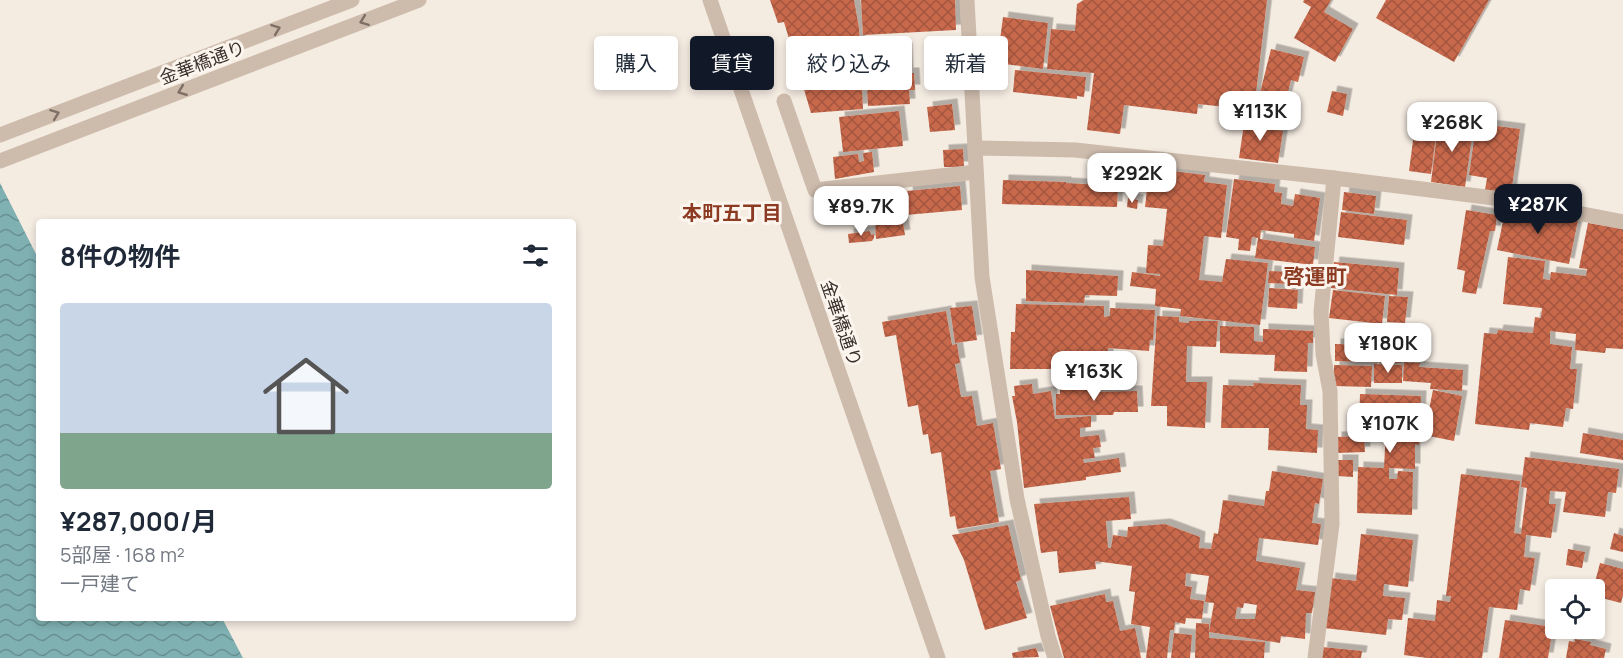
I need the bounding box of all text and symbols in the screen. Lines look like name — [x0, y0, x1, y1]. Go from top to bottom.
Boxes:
one-way arrow — [360, 14, 371, 26]
one-way arrow — [270, 24, 281, 36]
street label: 金華橋通り — [156, 35, 248, 89]
chip: 購入 — [594, 36, 678, 90]
chip: 賃貸 — [690, 36, 774, 90]
chip: 絞り込み — [786, 36, 912, 90]
chip: 新着 — [924, 36, 1008, 90]
one-way arrow — [178, 84, 189, 96]
pin: ¥113K — [1218, 91, 1302, 142]
text: ¥113K — [1233, 97, 1287, 124]
pin: ¥268K — [1410, 102, 1494, 153]
text: ¥268K — [1421, 108, 1483, 135]
one-way arrow — [48, 109, 59, 121]
pin: ¥292K — [1090, 153, 1174, 204]
text: ¥292K — [1101, 159, 1163, 186]
pin: ¥287K — [1496, 184, 1580, 235]
pin: ¥89.7K — [812, 186, 910, 237]
text: ¥287K — [1508, 190, 1568, 217]
text: ¥89.7K — [828, 192, 894, 219]
district label: 本町五丁目 — [682, 199, 782, 226]
text: 8件の物件 — [60, 238, 180, 274]
icon: filters — [519, 239, 552, 272]
district label: 啓運町 — [1284, 262, 1347, 290]
street label: 金華橋通り — [816, 277, 868, 369]
pin: ¥180K — [1346, 323, 1430, 374]
text: ¥180K — [1358, 329, 1418, 356]
icon: home — [252, 342, 360, 450]
pin: ¥163K — [1052, 351, 1136, 402]
text: ¥163K — [1065, 357, 1123, 384]
pin: ¥107K — [1348, 403, 1432, 454]
text: ¥107K — [1361, 409, 1419, 436]
text: ¥287,000/月 — [60, 503, 217, 539]
text: 5部屋 · 168 m² — [60, 541, 185, 568]
text: 一戸建て — [60, 570, 140, 597]
map controls — [1545, 579, 1605, 639]
button: locate — [1545, 579, 1605, 639]

